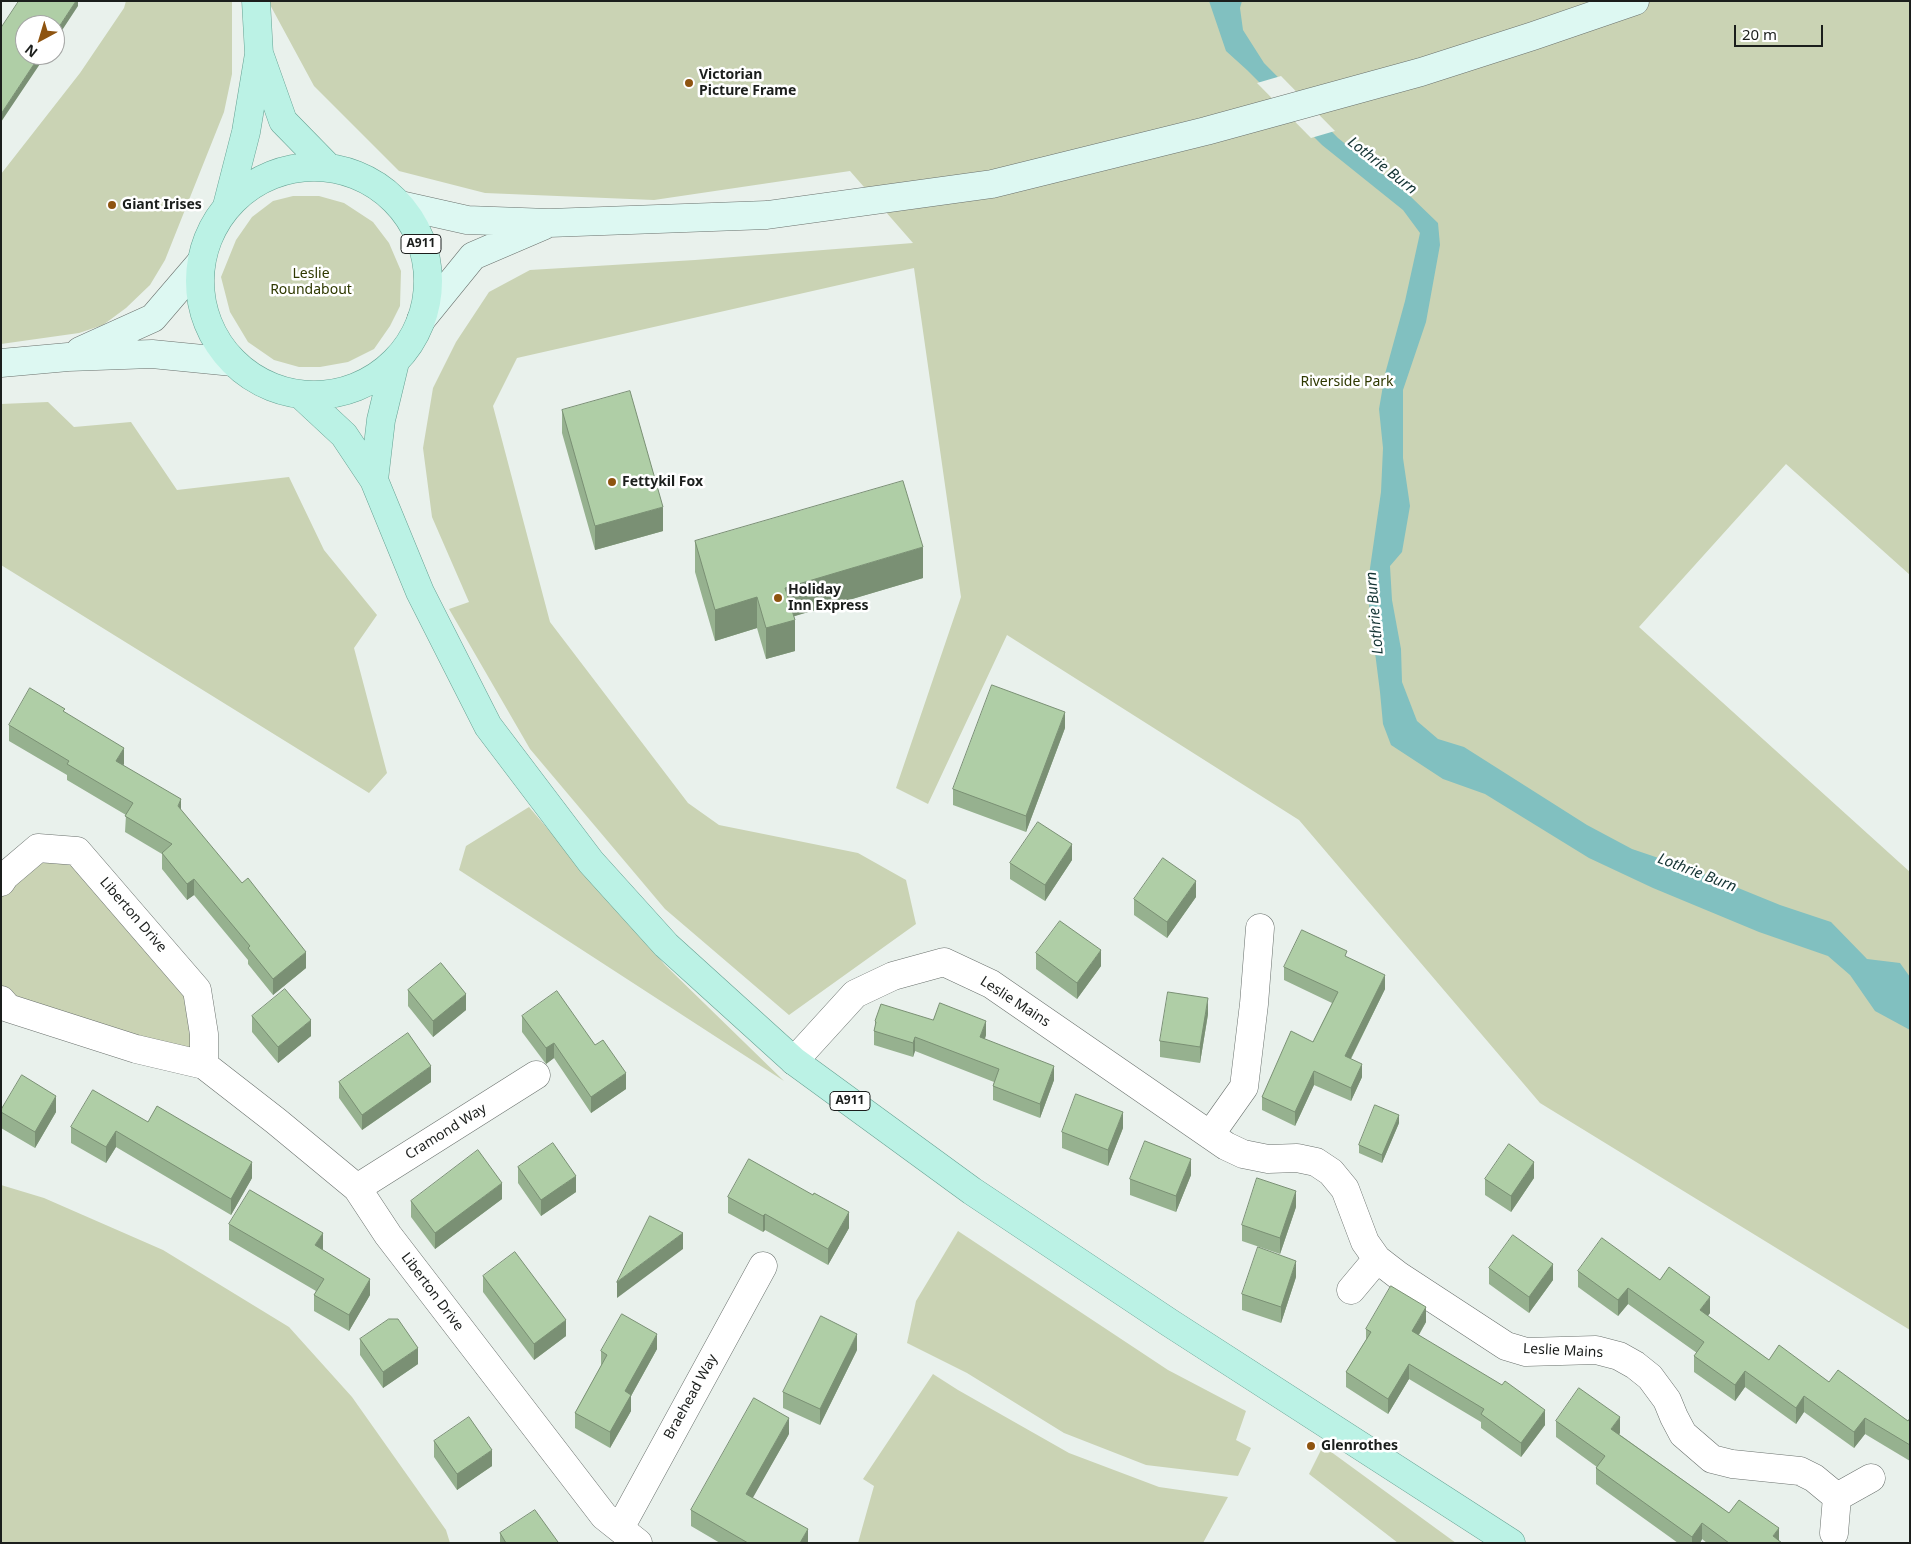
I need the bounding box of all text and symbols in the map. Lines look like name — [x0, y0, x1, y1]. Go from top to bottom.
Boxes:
north arrow — [15, 15, 65, 65]
scale bar — [1736, 15, 1825, 47]
text: 20 m — [1742, 24, 1777, 44]
text: N — [20, 40, 41, 62]
place label: Victorian Picture Frame — [699, 67, 796, 100]
marker: Victorian Picture Frame — [683, 77, 695, 89]
water label: Lothrie Burn — [1344, 133, 1420, 199]
place label: Giant Irises — [122, 197, 202, 213]
marker: Giant Irises — [106, 199, 118, 211]
road number: A911 — [401, 234, 441, 253]
park label: Leslie Roundabout — [270, 266, 352, 298]
park label: Riverside Park — [1300, 374, 1394, 390]
place label: Fettykil Fox — [622, 474, 703, 490]
marker: Fettykil Fox — [606, 476, 618, 488]
water label: Lothrie Burn — [1362, 571, 1388, 655]
place label: Holiday Inn Express — [788, 582, 868, 614]
marker: Holiday Inn Express — [772, 592, 784, 604]
water label: Lothrie Burn — [1655, 850, 1739, 896]
street label: Liberton Drive — [96, 874, 170, 956]
street label: Leslie Mains — [977, 973, 1053, 1031]
road number: A911 — [830, 1092, 870, 1110]
street label: Cramond Way — [402, 1100, 490, 1164]
street label: Liberton Drive — [397, 1250, 467, 1334]
street label: Leslie Mains — [1523, 1341, 1603, 1361]
street label: Braehead Way — [661, 1351, 721, 1443]
place label: Glenrothes — [1321, 1438, 1398, 1454]
marker: Glenrothes — [1305, 1440, 1317, 1452]

